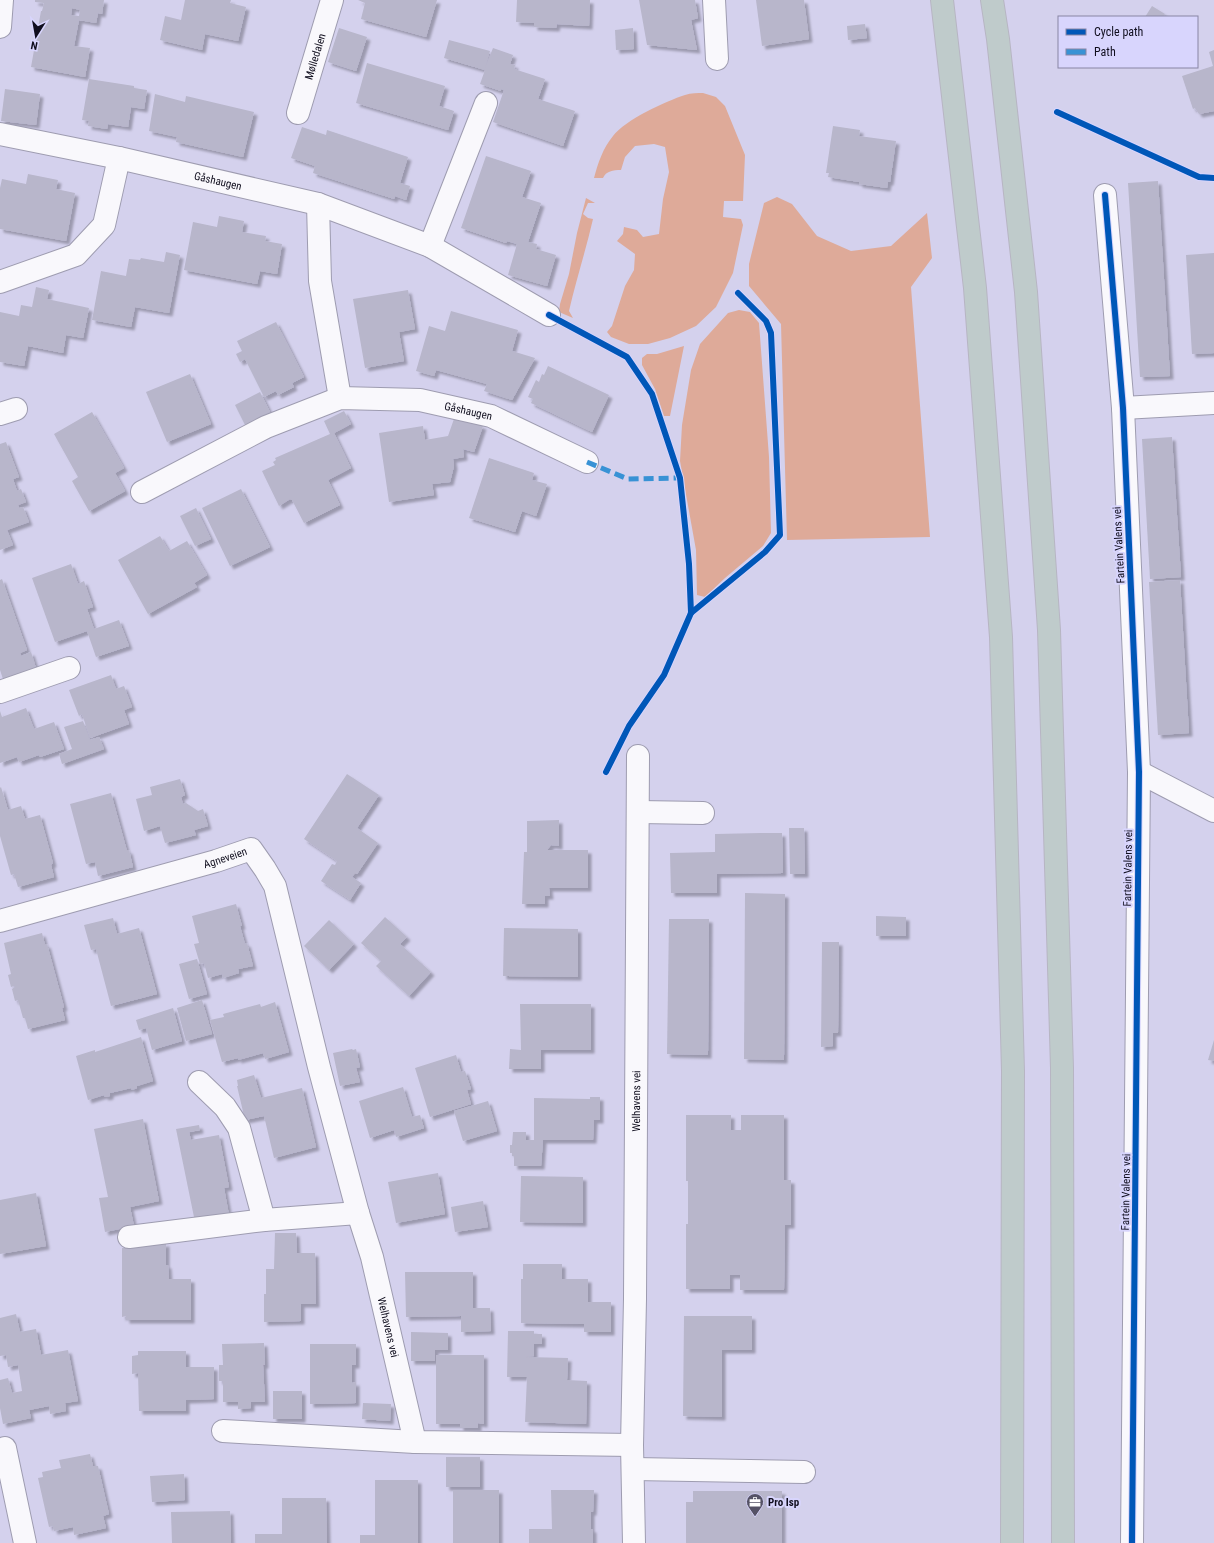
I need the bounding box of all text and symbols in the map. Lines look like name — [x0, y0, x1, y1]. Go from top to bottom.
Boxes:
north arrow — [16, 16, 56, 56]
legend — [1058, 16, 1198, 68]
text: Cycle path — [1094, 25, 1144, 39]
street label: Mølledalen — [302, 32, 328, 81]
text: N — [29, 38, 39, 52]
text: Path — [1094, 45, 1116, 59]
street label: Gåshaugen — [193, 169, 243, 193]
street label: Gåshaugen — [443, 399, 493, 423]
street label: Fartein Valens vei — [1110, 506, 1128, 584]
street label: Fartein Valens vei — [1121, 829, 1135, 907]
street label: Agneveien — [202, 844, 249, 871]
street label: Welhavens vei — [629, 1070, 643, 1132]
street label: Fartein Valens vei — [1119, 1153, 1133, 1231]
street label: Welhavens vei — [375, 1296, 402, 1359]
office icon: Pro Isp — [745, 1492, 765, 1517]
place label: Pro Isp — [768, 1496, 800, 1509]

